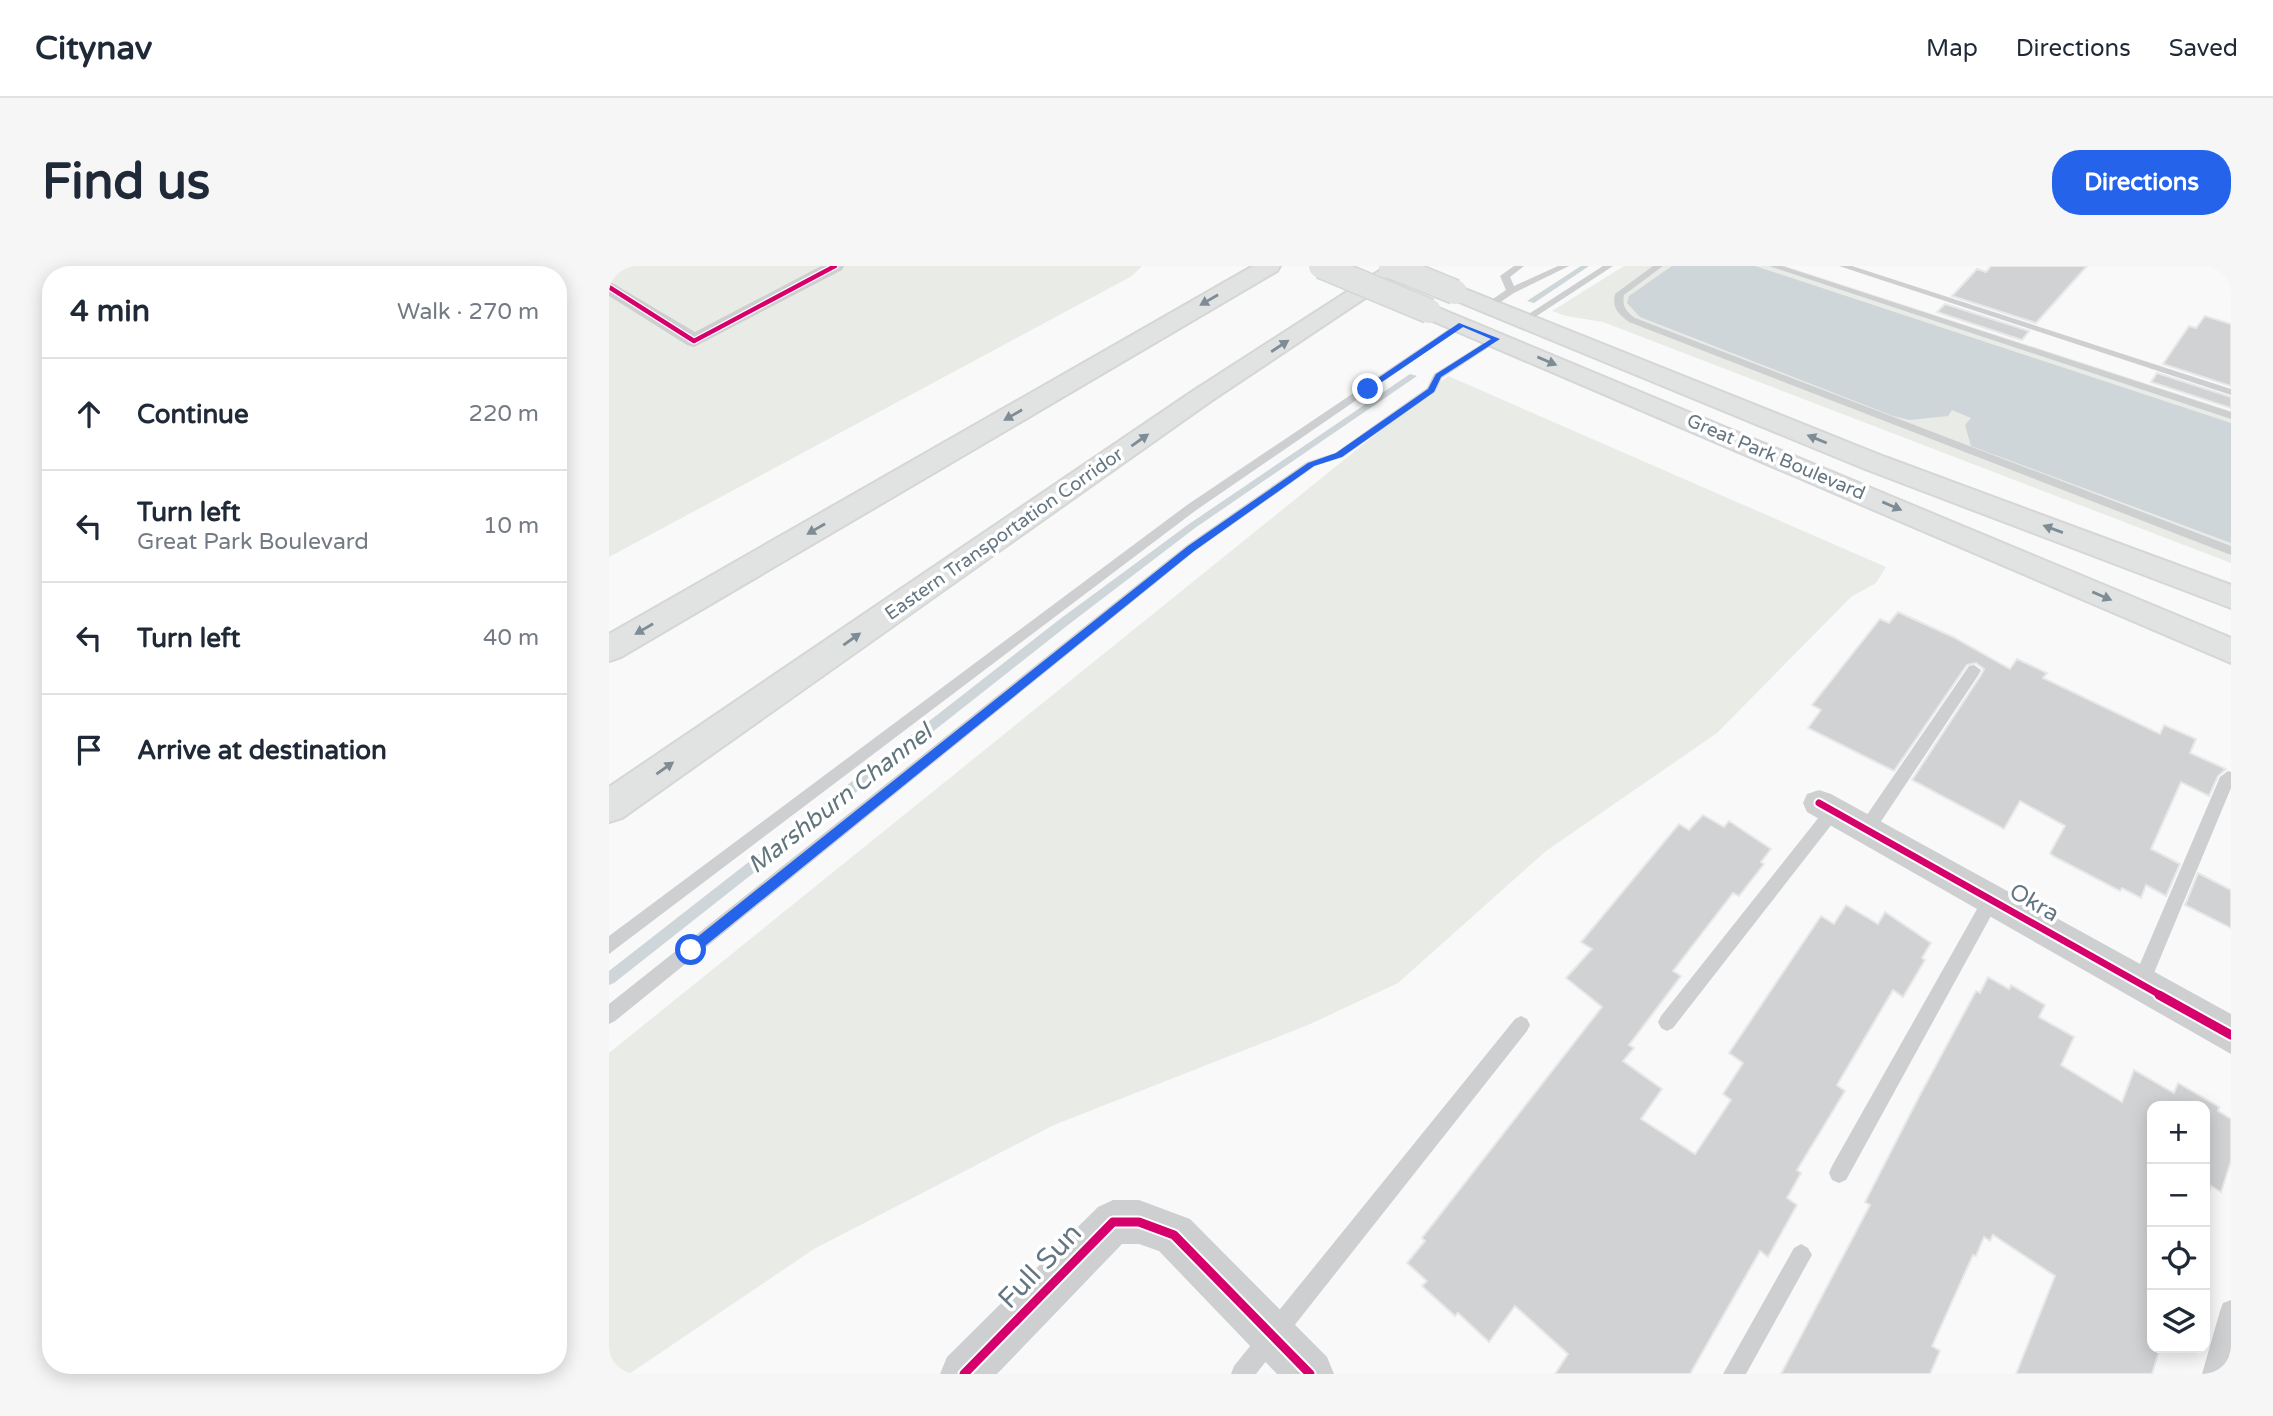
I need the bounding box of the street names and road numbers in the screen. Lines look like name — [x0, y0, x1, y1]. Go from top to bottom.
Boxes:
street label: Great Park Boulevard — [1684, 409, 1868, 505]
street label: Eastern Transportation Corridor — [881, 443, 1128, 625]
street label: Okra — [2004, 878, 2064, 928]
street label: Full Sun — [991, 1216, 1089, 1316]

